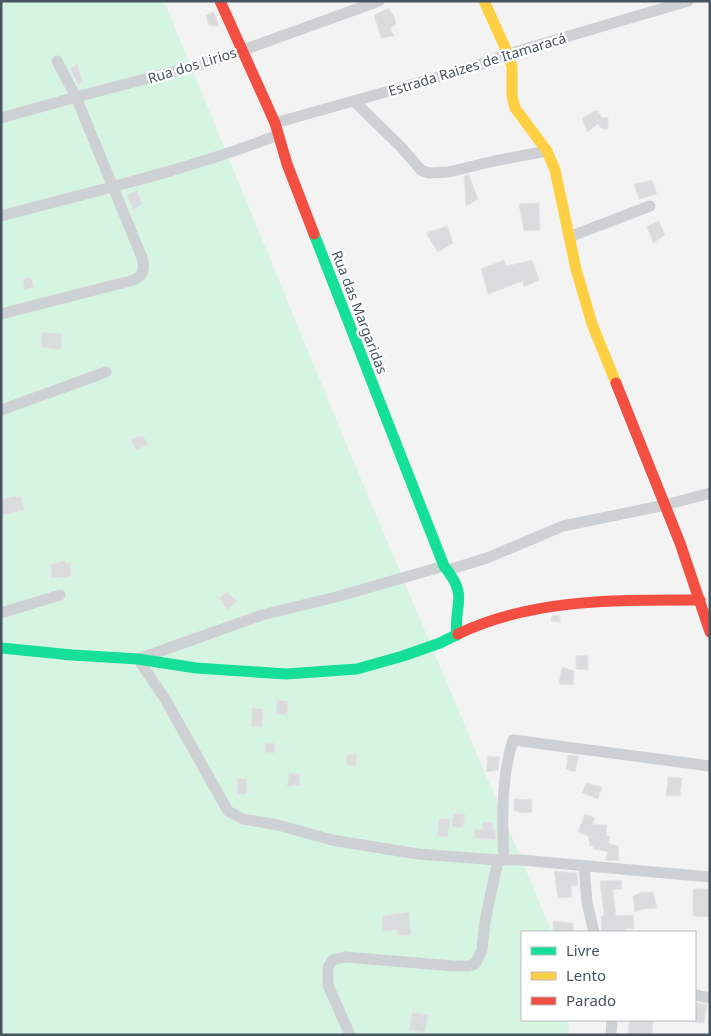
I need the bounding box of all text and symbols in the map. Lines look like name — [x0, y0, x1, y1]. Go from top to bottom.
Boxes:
street label: Estrada Raizes de Itamaracá — [386, 28, 568, 100]
street label: Rua dos Lirios — [145, 42, 239, 88]
street label: Rua das Margaridas — [328, 247, 392, 377]
legend — [521, 931, 696, 1021]
text: Livre — [566, 940, 600, 960]
text: Lento — [566, 965, 606, 985]
text: Parado — [566, 990, 616, 1010]

